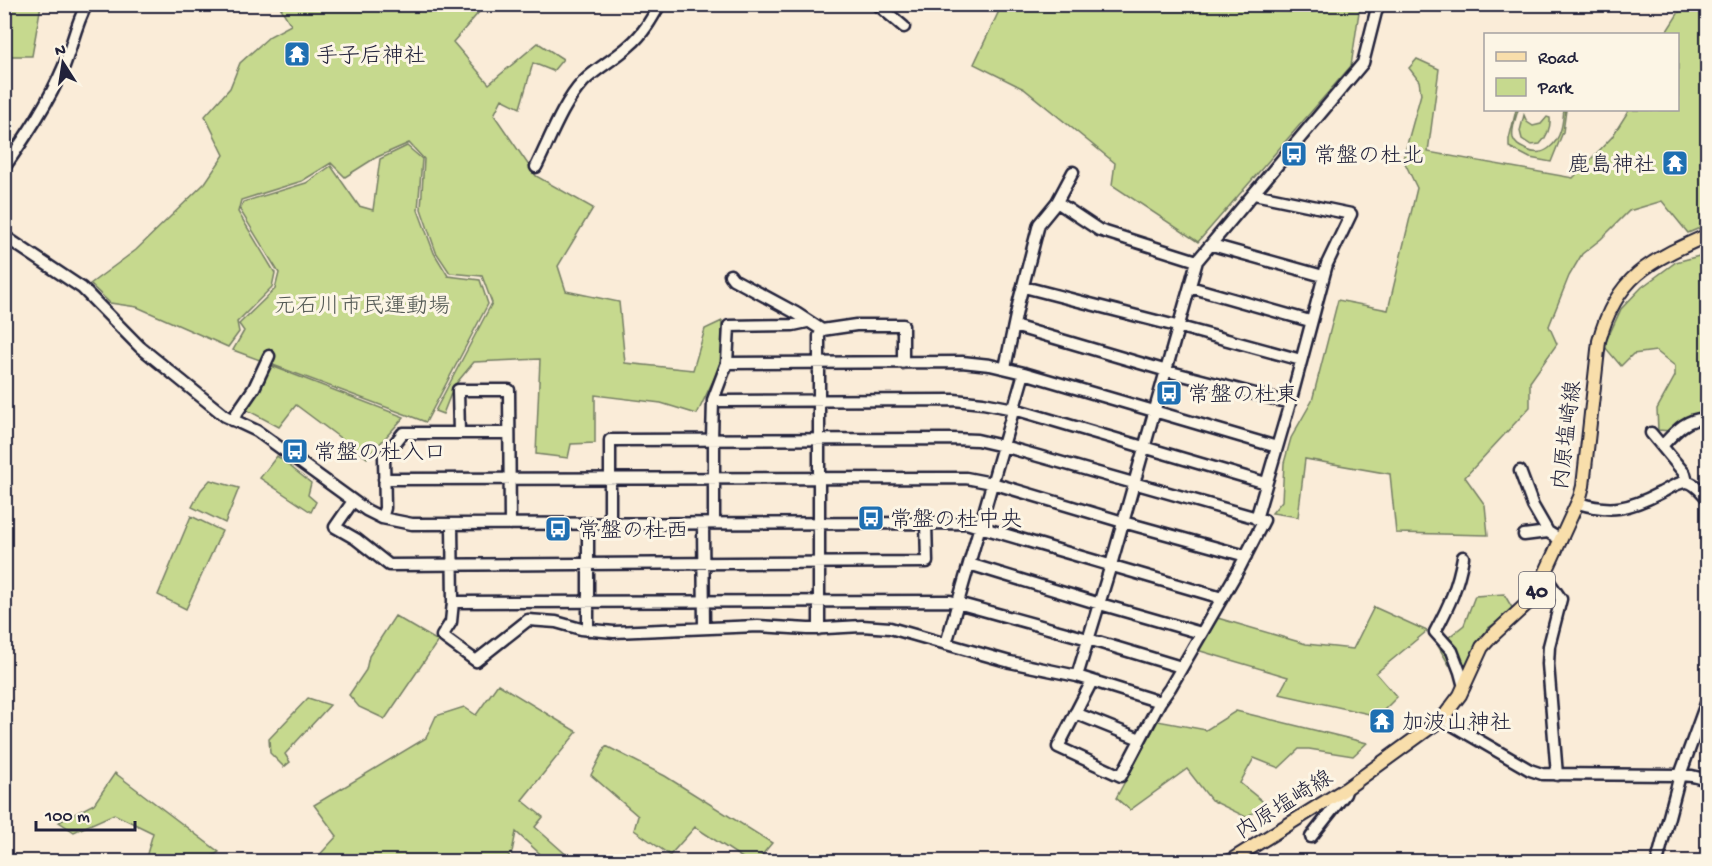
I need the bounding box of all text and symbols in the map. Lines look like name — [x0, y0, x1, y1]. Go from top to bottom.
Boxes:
north arrow — [33, 33, 93, 93]
legend — [1484, 33, 1679, 111]
temple icon: 手子后神社 — [282, 39, 312, 69]
text: N — [54, 41, 68, 62]
place label: 手子后神社 — [316, 44, 426, 71]
text: Road — [1538, 49, 1579, 70]
text: Park — [1537, 79, 1574, 100]
bus stop icon: 常盤の杜北 — [1279, 139, 1309, 169]
place label: 常盤の杜北 — [1314, 144, 1424, 171]
temple icon: 鹿島神社 — [1660, 148, 1690, 178]
place label: 鹿島神社 — [1568, 153, 1656, 180]
park label: 元石川市民運動場 — [274, 294, 450, 321]
bus stop icon: 常盤の杜東 — [1154, 378, 1184, 408]
street label: 内原塩崎線 — [1547, 379, 1589, 492]
place label: 常盤の杜東 — [1188, 383, 1298, 410]
bus stop icon: 常盤の杜入口 — [280, 436, 310, 466]
place label: 常盤の杜入口 — [314, 441, 446, 468]
bus stop icon: 常盤の杜中央 — [856, 503, 886, 533]
place label: 常盤の杜中央 — [890, 507, 1022, 535]
bus stop icon: 常盤の杜西 — [543, 514, 573, 544]
place label: 常盤の杜西 — [578, 519, 688, 546]
road number: 40 — [1519, 572, 1555, 608]
temple icon: 加波山神社 — [1367, 706, 1397, 736]
place label: 加波山神社 — [1402, 711, 1512, 738]
street label: 内原塩崎線 — [1231, 765, 1339, 847]
scale bar — [36, 794, 135, 832]
text: 100 m — [44, 807, 90, 828]

